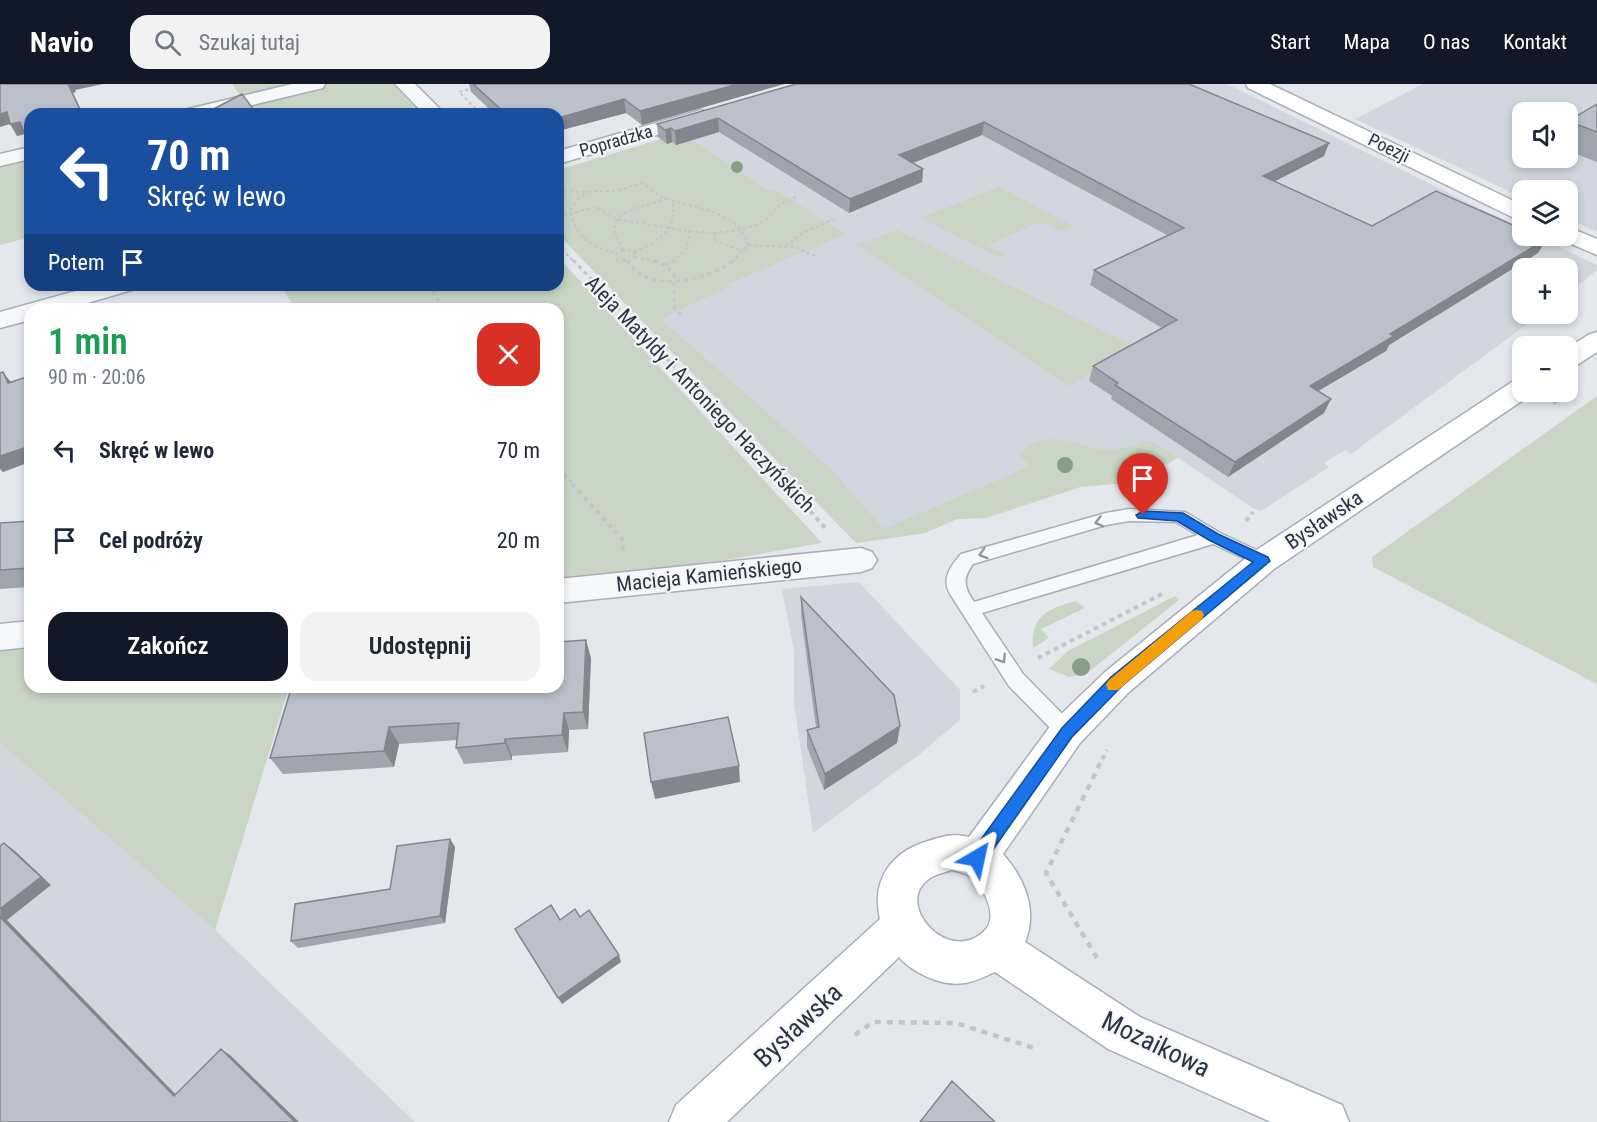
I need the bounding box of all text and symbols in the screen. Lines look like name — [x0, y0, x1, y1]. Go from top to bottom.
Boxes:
search box — [130, 15, 550, 69]
text: Navio — [30, 26, 94, 59]
icon: search — [151, 26, 184, 59]
text: Szukaj tutaj — [199, 30, 300, 55]
text: Start — [1270, 30, 1311, 54]
text: Mapa — [1344, 30, 1390, 54]
text: O nas — [1423, 30, 1470, 54]
text: Kontakt — [1503, 30, 1567, 54]
map controls — [1512, 102, 1578, 402]
button: sound — [1512, 102, 1578, 168]
street label: Popradzka — [577, 120, 655, 161]
street label: Poezji — [1365, 129, 1413, 167]
text: 70 m — [147, 131, 230, 180]
icon: left — [48, 132, 126, 210]
button: layers — [1512, 180, 1578, 246]
text: Skręć w lewo — [147, 181, 286, 213]
icon: arrive — [116, 246, 149, 279]
text: Potem — [48, 250, 104, 275]
button: + — [1512, 258, 1578, 324]
street label: Aleja Matyldy i Antoniego Haczyńskich — [580, 271, 820, 517]
text: 1 min — [48, 321, 128, 363]
button: close — [477, 323, 540, 386]
button: − — [1512, 336, 1578, 402]
text: 90 m · 20:06 — [48, 365, 146, 389]
icon: left — [48, 434, 81, 467]
text: Skręć w lewo — [99, 438, 214, 463]
text: 70 m — [497, 438, 540, 463]
pin — [1117, 453, 1168, 515]
icon: arrive — [1126, 462, 1159, 495]
street label: Bysławska — [1281, 485, 1367, 555]
one-way arrow — [1094, 514, 1104, 527]
icon: arrive — [48, 524, 81, 557]
text: Cel podróży — [99, 528, 203, 553]
text: 20 m — [497, 528, 540, 553]
one-way arrow — [978, 547, 989, 559]
street label: Macieja Kamieńskiego — [615, 553, 803, 597]
button: Zakończ — [48, 612, 288, 681]
button: Udostępnij — [300, 612, 540, 681]
one-way arrow — [995, 652, 1006, 663]
position arrow — [945, 826, 1009, 890]
street label: Bysławska — [748, 977, 848, 1073]
street label: Mozaikowa — [1097, 1005, 1215, 1083]

